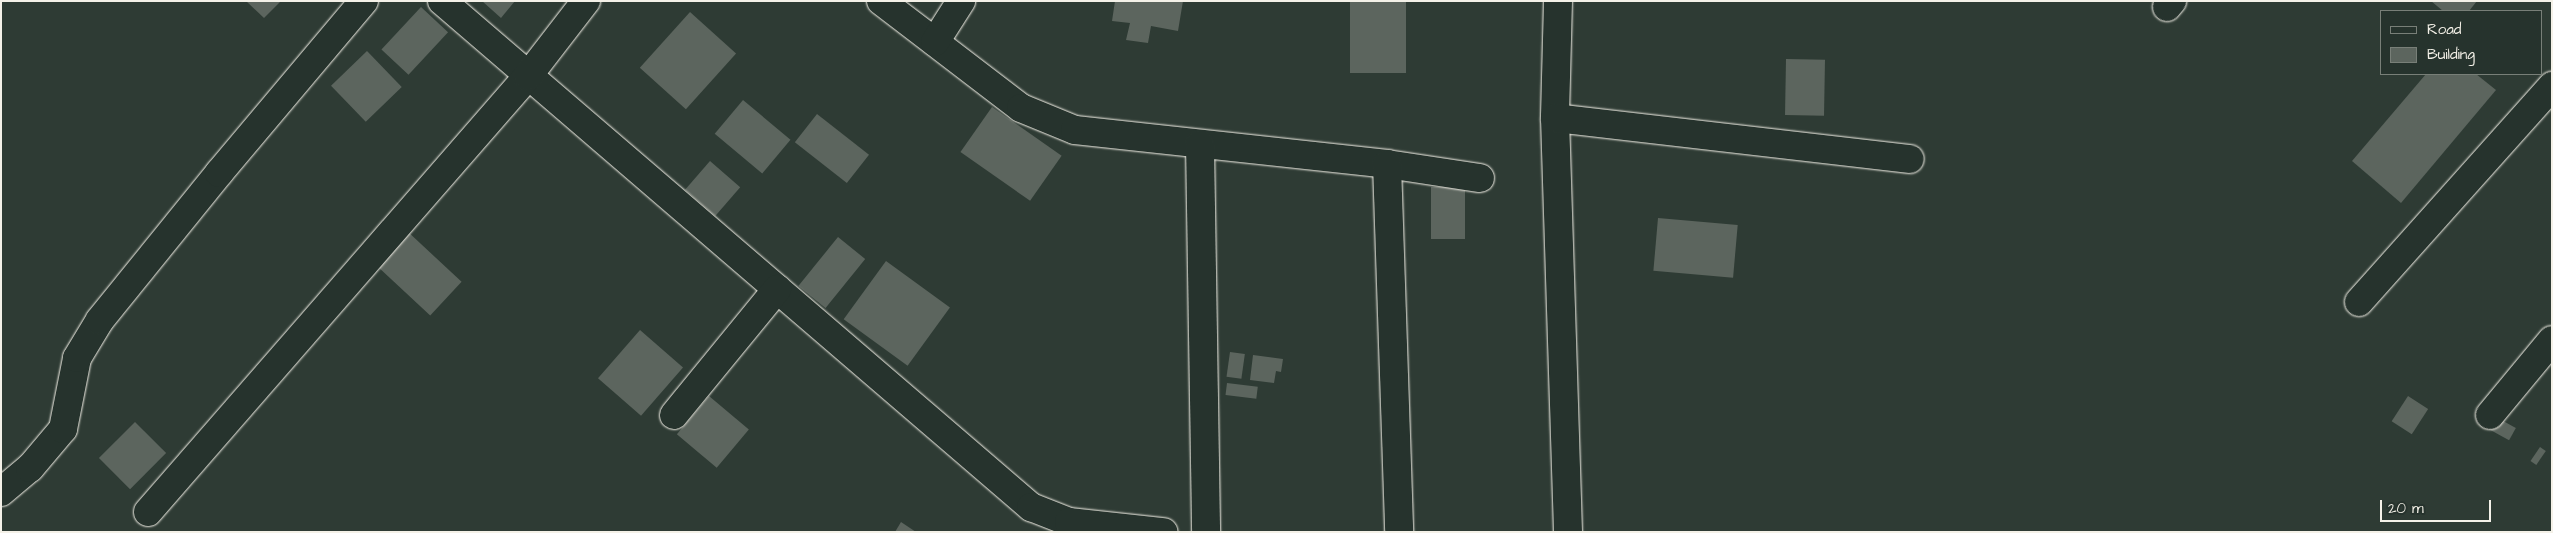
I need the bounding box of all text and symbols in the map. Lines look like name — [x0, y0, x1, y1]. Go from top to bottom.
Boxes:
legend — [2380, 10, 2543, 75]
text: Road — [2427, 19, 2461, 40]
text: Building — [2427, 44, 2475, 65]
scale bar — [2383, 490, 2494, 522]
text: 20 m — [2388, 498, 2424, 519]

